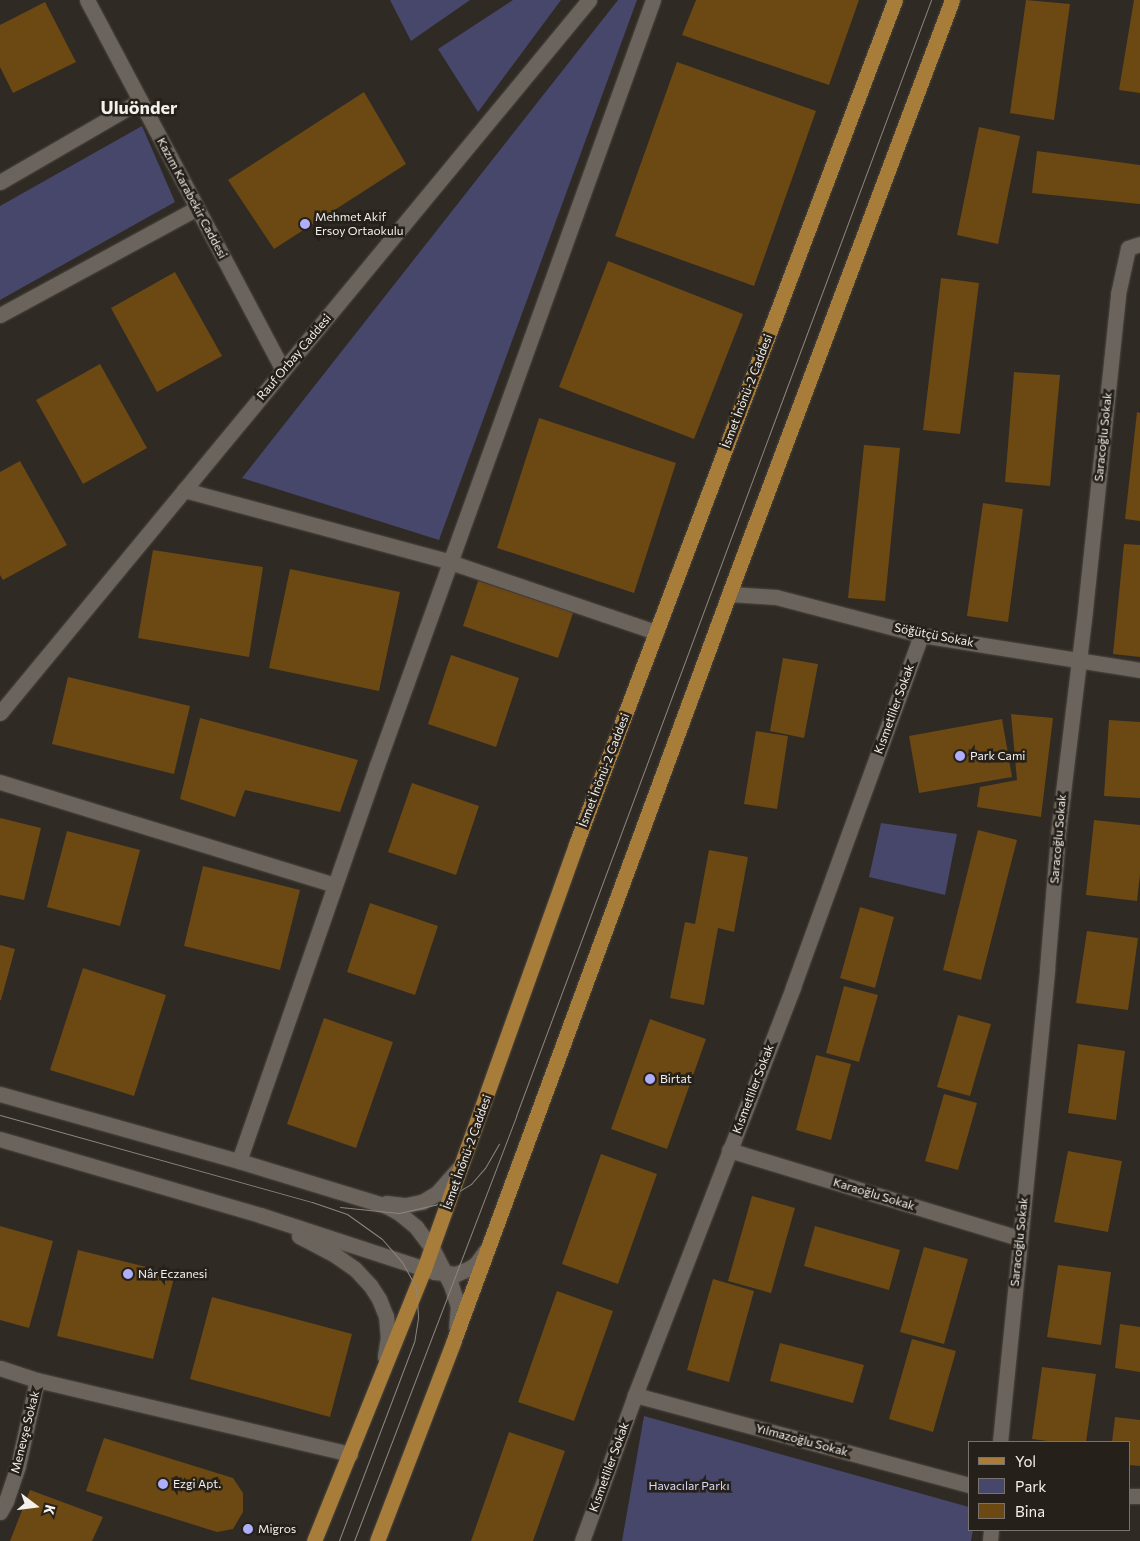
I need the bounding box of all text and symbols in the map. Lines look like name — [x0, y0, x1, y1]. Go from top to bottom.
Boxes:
district label: Uluönder — [101, 96, 177, 118]
street label: Kazım Karabekir Caddesi — [154, 135, 230, 261]
place label: Mehmet Akif Ersoy Ortaokulu — [315, 210, 404, 238]
marker: Mehmet Akif Ersoy Ortaokulu — [299, 218, 311, 230]
street label: Rauf Orbay Caddesi — [254, 311, 334, 403]
street label: İsmet İnönü-2 Caddesi — [719, 332, 775, 450]
street label: Saracoğlu Sokak — [1091, 392, 1115, 482]
street label: Söğütçü Sokak — [893, 620, 975, 650]
street label: Kısmetliler Sokak — [871, 662, 917, 756]
street label: İsmet İnönü-2 Caddesi — [576, 711, 632, 829]
place label: Park Cami — [970, 749, 1025, 763]
marker: Park Cami — [954, 750, 966, 762]
street label: Saracoğlu Sokak — [1047, 794, 1069, 884]
street label: Kısmetliler Sokak — [729, 1042, 777, 1136]
place label: Birtat — [660, 1072, 692, 1086]
marker: Birtat — [644, 1073, 656, 1085]
street label: İsmet İnönü-2 Caddesi — [440, 1093, 494, 1211]
street label: Karaoğlu Sokak — [831, 1175, 917, 1213]
street label: Saracoğlu Sokak — [1007, 1197, 1031, 1287]
place label: Nâr Eczanesi — [138, 1267, 207, 1281]
marker: Nâr Eczanesi — [122, 1268, 134, 1280]
street label: Menevşe Sokak — [8, 1389, 42, 1475]
street label: Kısmetliler Sokak — [586, 1420, 632, 1514]
street label: Yılmazoğlu Sokak — [754, 1421, 850, 1459]
legend — [968, 1441, 1130, 1531]
text: Yol — [1015, 1452, 1036, 1470]
place label: Ezgi Apt. — [173, 1477, 221, 1491]
text: Park — [1015, 1477, 1046, 1495]
marker: Ezgi Apt. — [157, 1478, 169, 1490]
park label: Havacılar Parkı — [648, 1479, 730, 1493]
north arrow — [10, 1481, 60, 1531]
text: Bina — [1015, 1502, 1045, 1520]
text: K — [40, 1503, 59, 1517]
place label: Migros — [258, 1522, 296, 1536]
marker: Migros — [242, 1523, 254, 1535]

